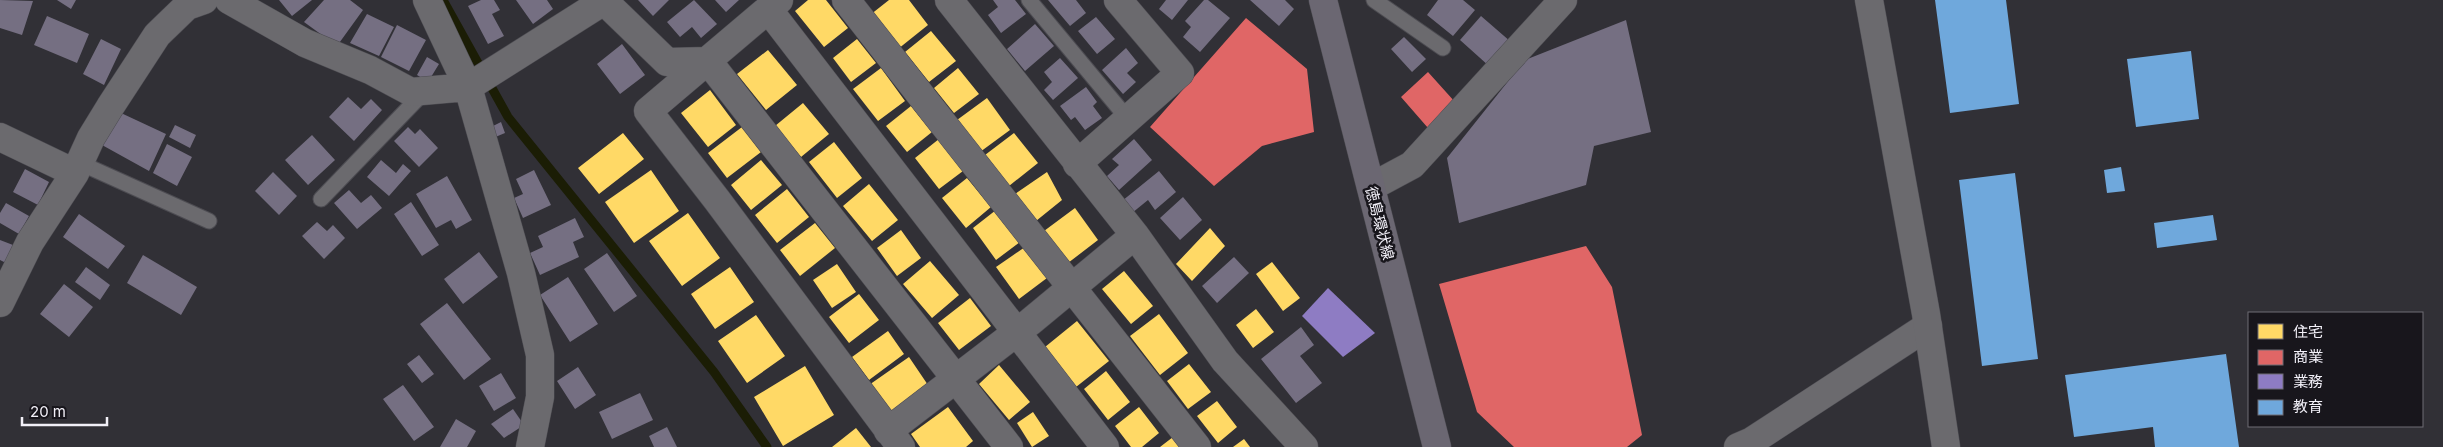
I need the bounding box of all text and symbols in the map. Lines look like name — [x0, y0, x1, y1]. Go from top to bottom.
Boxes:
street label: 徳島環状線 — [1362, 184, 1398, 262]
legend — [2248, 312, 2423, 427]
text: 住宅 — [2293, 322, 2323, 341]
text: 商業 — [2293, 347, 2323, 366]
text: 業務 — [2293, 372, 2323, 391]
scale bar — [22, 394, 108, 426]
text: 教育 — [2293, 397, 2323, 416]
text: 20 m — [30, 402, 66, 421]

